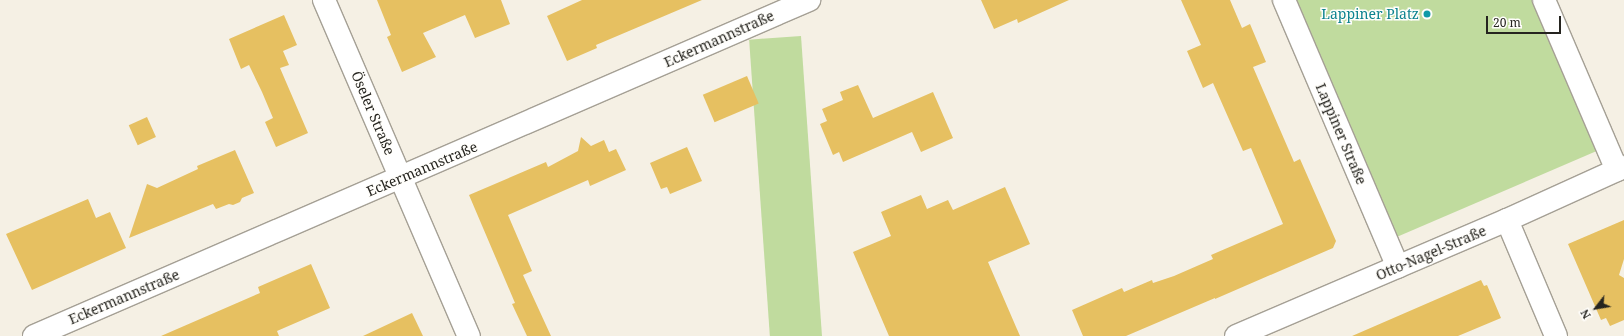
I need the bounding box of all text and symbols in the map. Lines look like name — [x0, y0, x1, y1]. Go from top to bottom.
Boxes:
place label: Lappiner Platz — [1321, 6, 1419, 22]
street label: Eckermannstraße — [661, 7, 777, 71]
scale bar — [1488, 8, 1563, 34]
marker: Lappiner Platz — [1422, 9, 1432, 19]
text: 20 m — [1493, 14, 1521, 31]
street label: Öseler Straße — [348, 69, 398, 157]
street label: Lappiner Straße — [1312, 81, 1370, 187]
street label: Eckermannstraße — [364, 138, 480, 200]
street label: Otto-Nagel-Straße — [1373, 222, 1489, 284]
street label: Eckermannstraße — [66, 266, 182, 328]
north arrow — [1576, 288, 1616, 328]
text: N — [1577, 307, 1594, 322]

